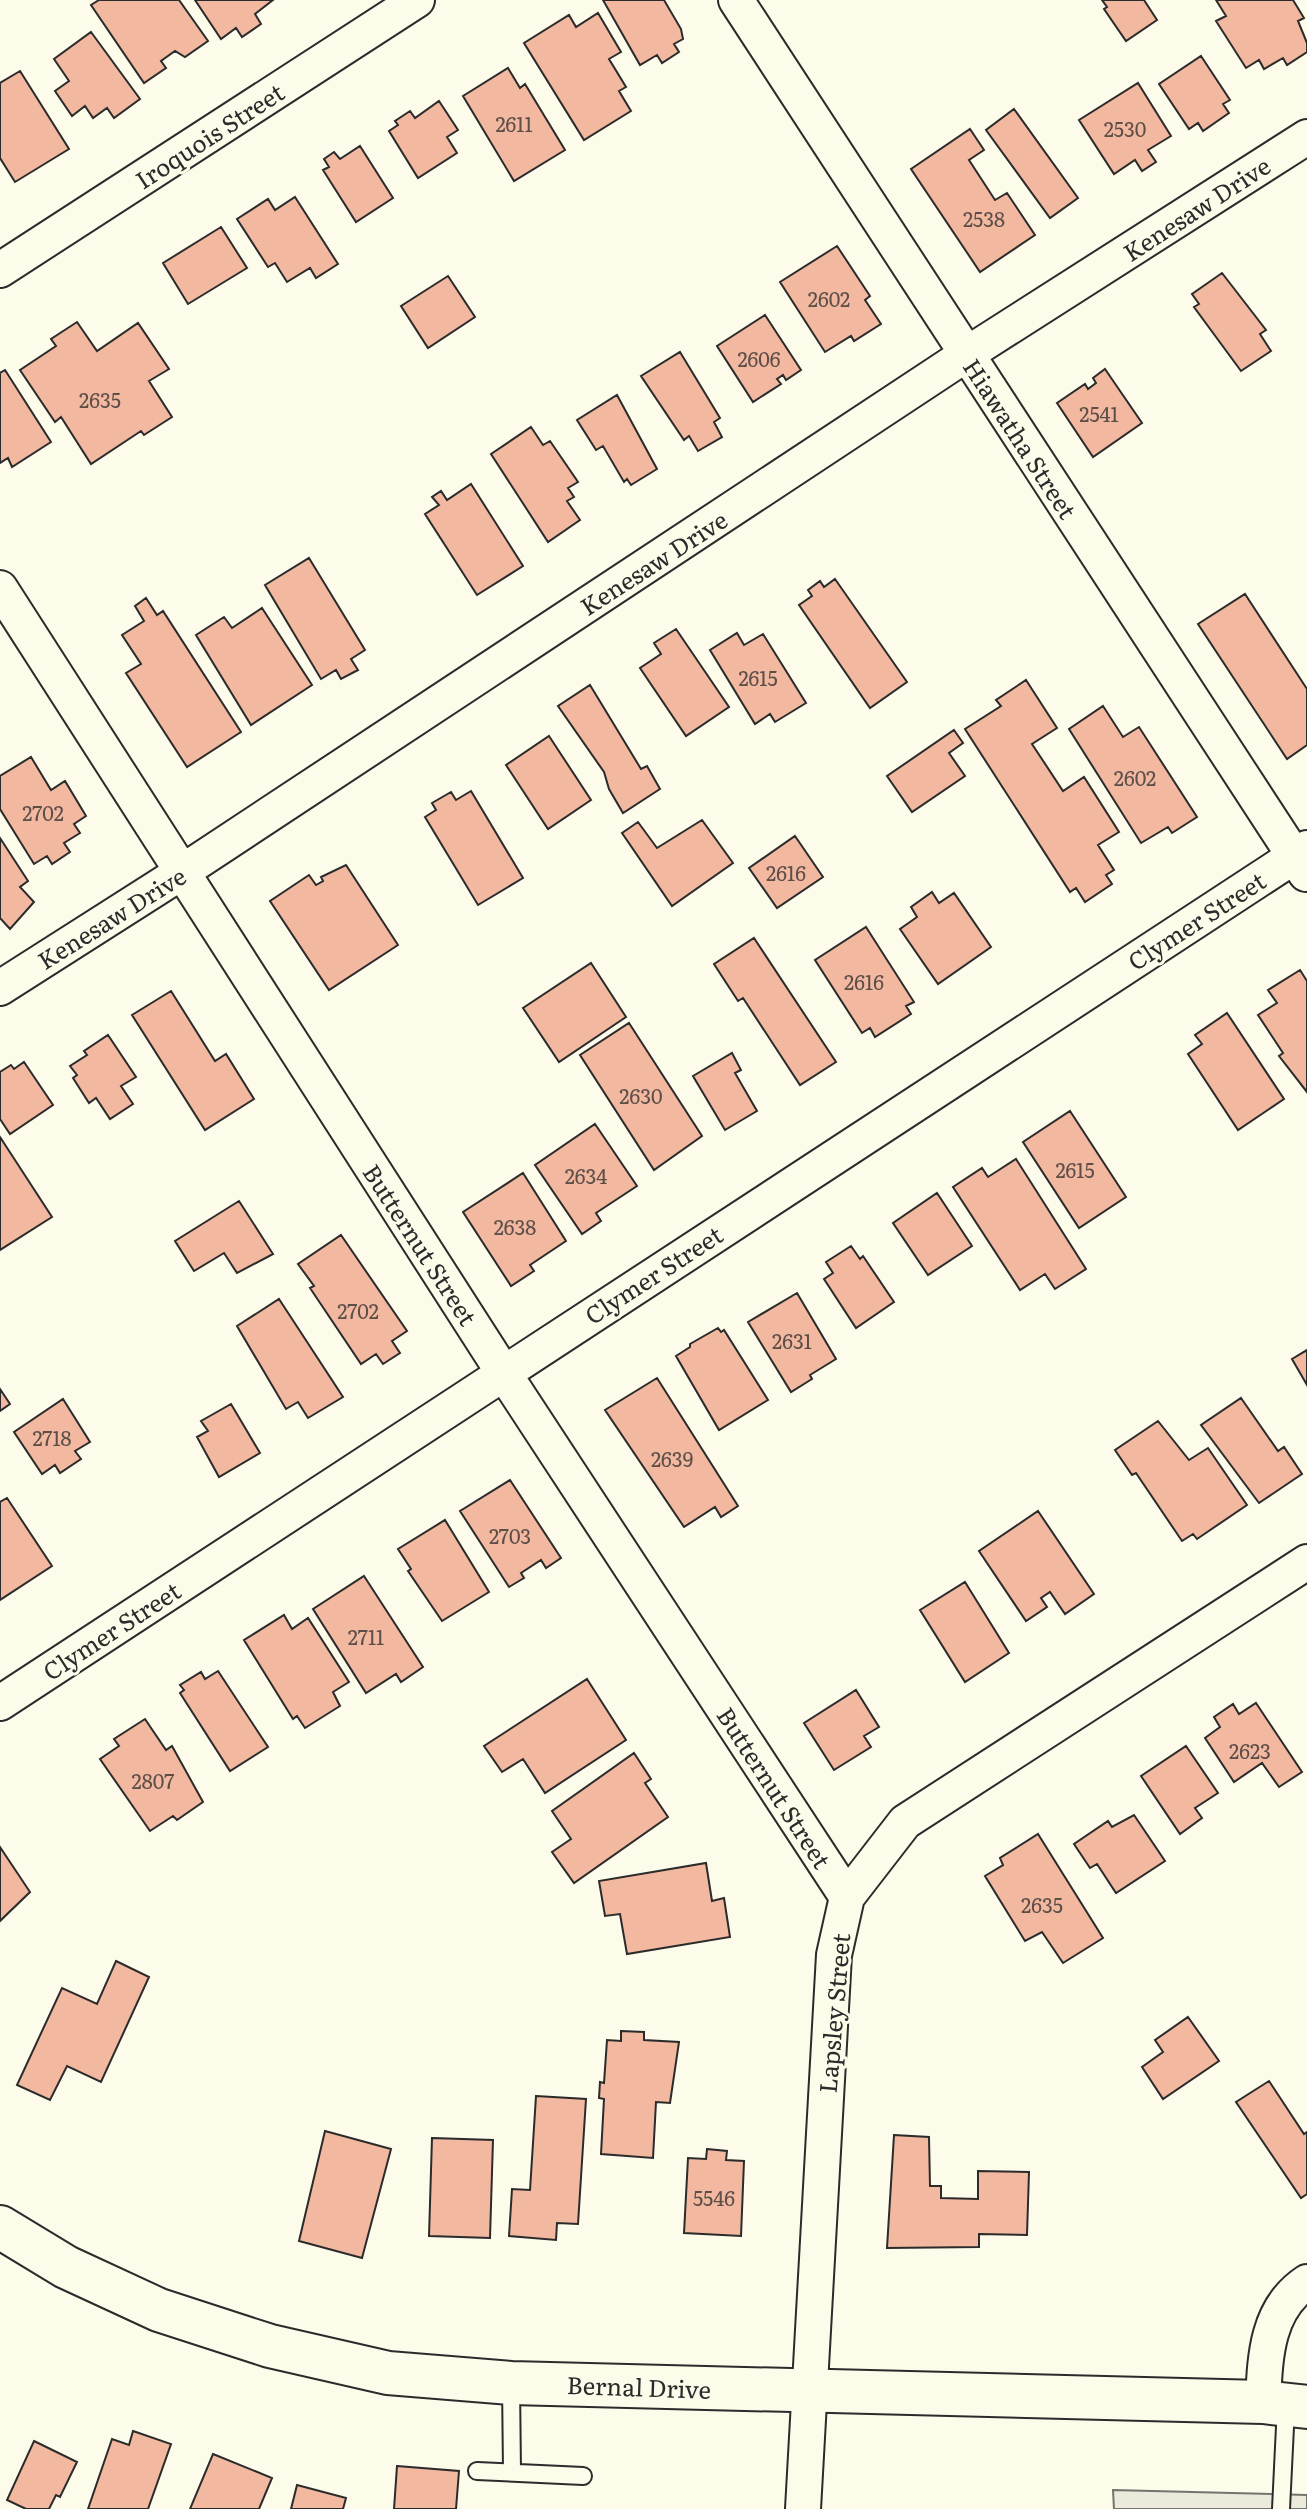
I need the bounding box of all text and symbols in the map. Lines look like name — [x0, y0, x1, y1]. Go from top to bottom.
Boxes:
street label: Iroquois Street — [128, 74, 290, 196]
house number: 2611 — [495, 108, 533, 138]
house number: 2530 — [1104, 113, 1146, 143]
street label: Kenesaw Drive — [1116, 147, 1276, 269]
house number: 2538 — [963, 203, 1005, 233]
house number: 2602 — [808, 283, 850, 313]
house number: 2606 — [737, 343, 781, 373]
street label: Hiawatha Street — [956, 351, 1086, 525]
house number: 2635 — [79, 384, 121, 414]
house number: 2541 — [1079, 398, 1119, 428]
street label: Kenesaw Drive — [573, 501, 733, 623]
house number: 2615 — [738, 662, 778, 692]
house number: 2602 — [1114, 762, 1156, 792]
house number: 2702 — [22, 797, 64, 827]
street label: Kenesaw Drive — [30, 857, 192, 977]
house number: 2616 — [766, 857, 806, 887]
street label: Clymer Street — [1120, 862, 1272, 978]
house number: 2616 — [844, 966, 884, 996]
house number: 2630 — [619, 1080, 663, 1110]
house number: 2615 — [1055, 1154, 1095, 1184]
street label: Butternut Street — [356, 1156, 487, 1332]
house number: 2634 — [565, 1160, 607, 1190]
house number: 2638 — [494, 1211, 536, 1241]
street label: Clymer Street — [577, 1216, 729, 1332]
house number: 2702 — [337, 1295, 379, 1325]
house number: 2631 — [772, 1325, 812, 1355]
house number: 2718 — [32, 1422, 72, 1452]
house number: 2639 — [651, 1443, 693, 1473]
house number: 2703 — [489, 1520, 531, 1550]
street label: Clymer Street — [35, 1572, 187, 1688]
house number: 2711 — [348, 1621, 384, 1651]
street label: Butternut Street — [710, 1699, 841, 1875]
house number: 2623 — [1229, 1735, 1271, 1765]
house number: 2807 — [132, 1765, 174, 1795]
house number: 2635 — [1021, 1889, 1063, 1919]
street label: Lapsley Street — [809, 1931, 857, 2094]
house number: 5546 — [693, 2182, 735, 2212]
street label: Bernal Drive — [566, 2366, 712, 2406]

